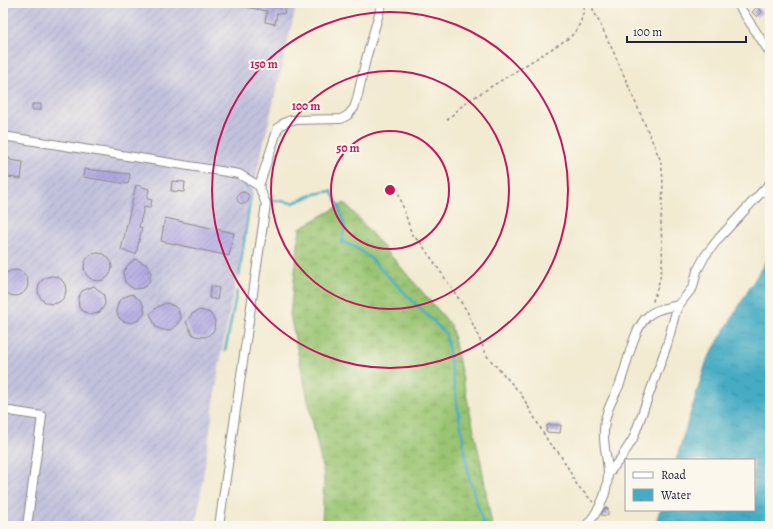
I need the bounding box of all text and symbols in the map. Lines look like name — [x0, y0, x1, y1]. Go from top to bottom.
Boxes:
scale bar — [627, 18, 746, 44]
text: 100 m — [633, 24, 662, 40]
text: 150 m — [250, 56, 278, 72]
text: 100 m — [292, 98, 320, 114]
text: 50 m — [336, 140, 360, 156]
centre of rings — [383, 183, 397, 197]
legend — [625, 459, 755, 511]
text: Road — [661, 467, 687, 483]
text: Water — [660, 487, 691, 503]

